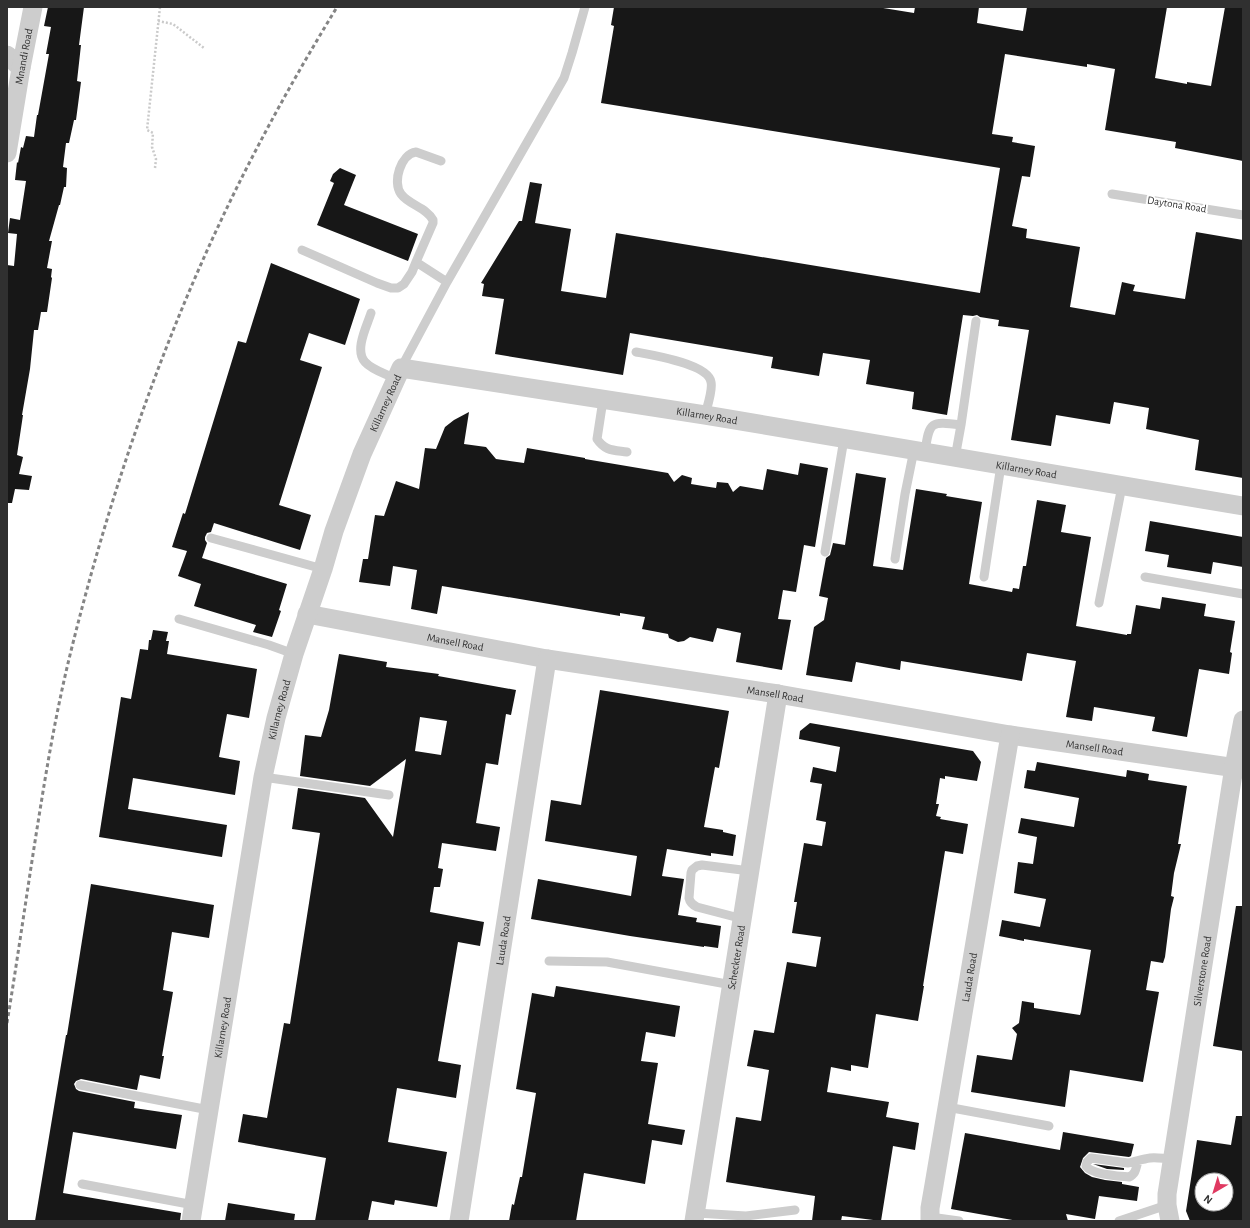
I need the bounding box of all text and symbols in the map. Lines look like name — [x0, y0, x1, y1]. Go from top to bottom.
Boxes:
street label: Mnandi Road — [13, 27, 35, 85]
street label: Daytona Road — [1147, 194, 1208, 215]
street label: Killarney Road — [368, 372, 403, 434]
street label: Killarney Road — [675, 406, 739, 426]
street label: Killarney Road — [995, 459, 1058, 480]
street label: Mansell Road — [426, 632, 485, 653]
street label: Killarney Road — [266, 678, 293, 741]
street label: Mansell Road — [746, 684, 805, 704]
street label: Mansell Road — [1065, 738, 1124, 757]
street label: Lauda Road — [494, 915, 513, 966]
street label: Scheckter Road — [726, 924, 747, 990]
street label: Silverstone Road — [1192, 935, 1213, 1007]
street label: Lauda Road — [960, 952, 979, 1003]
street label: Killarney Road — [212, 996, 233, 1059]
north arrow — [1194, 1172, 1234, 1212]
text: N — [1202, 1193, 1215, 1206]

